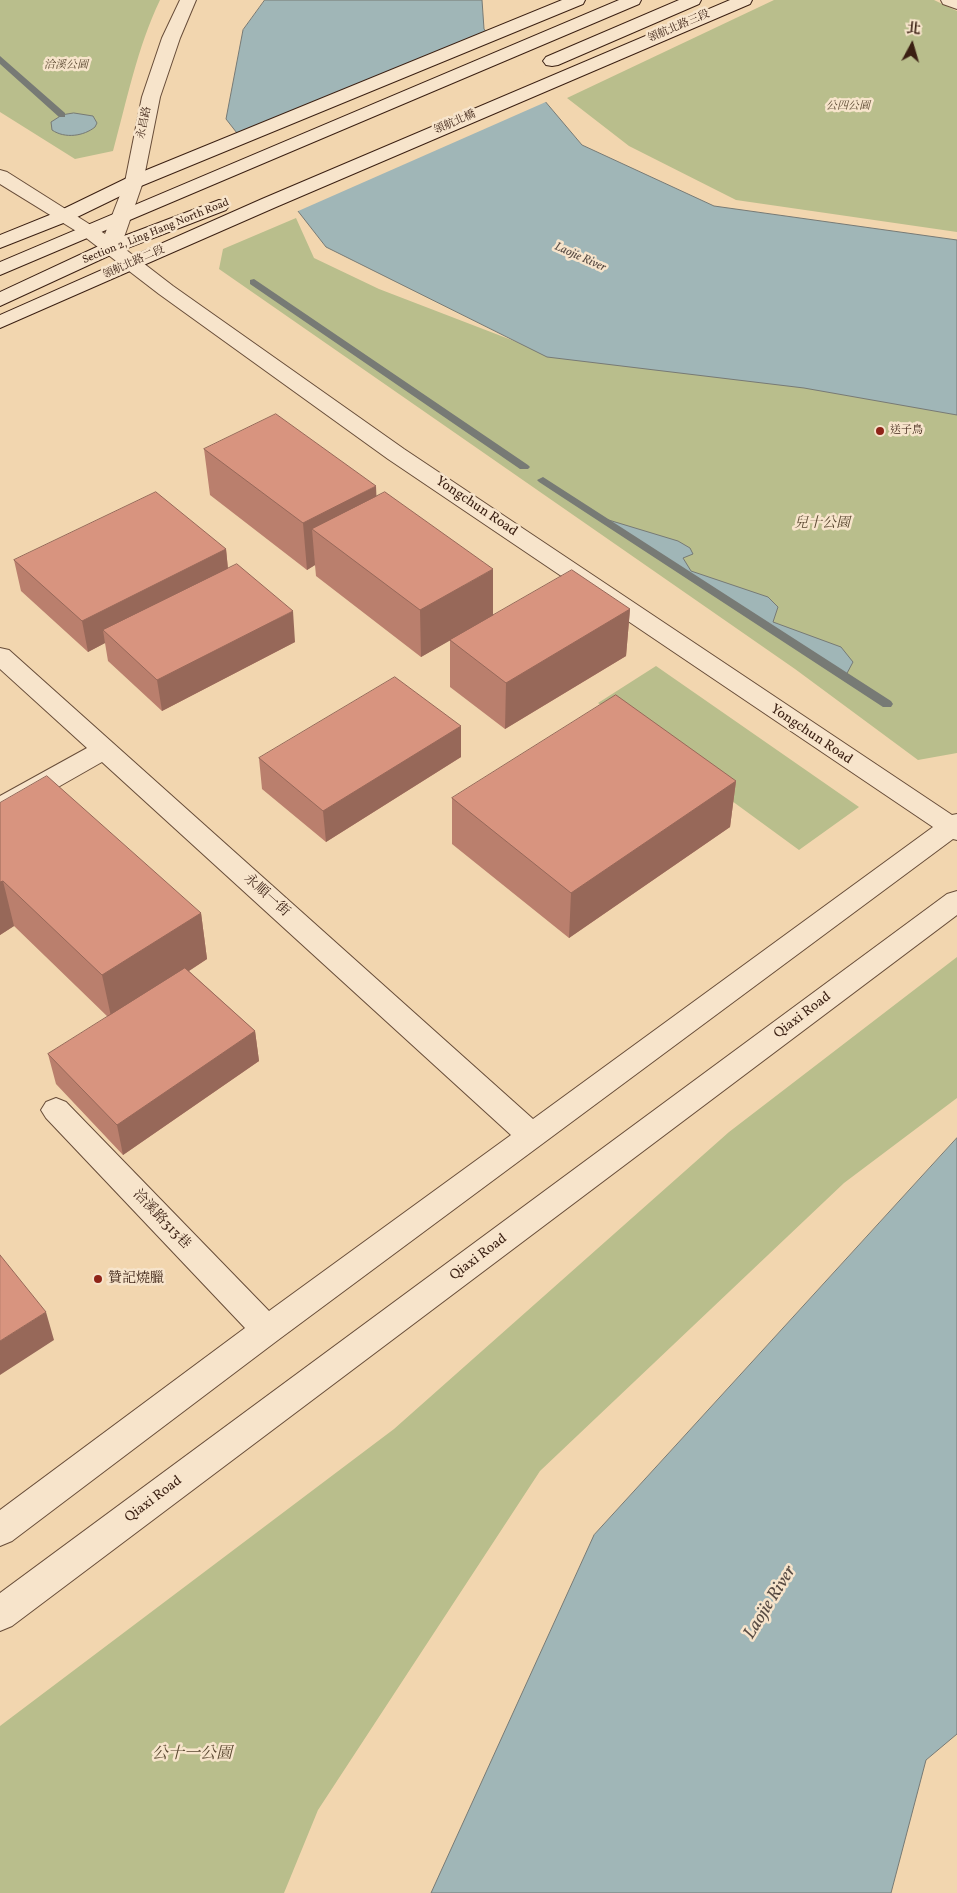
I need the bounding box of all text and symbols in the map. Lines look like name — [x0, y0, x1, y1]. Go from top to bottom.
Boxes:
street label: 領航北路三段 — [646, 8, 712, 46]
text: 北 — [906, 19, 922, 40]
north arrow — [887, 20, 937, 70]
park label: 洽溪公園 — [44, 59, 88, 73]
park label: 公四公園 — [826, 100, 870, 114]
street label: 永昌路 — [135, 105, 155, 141]
street label: 領航北橋 — [432, 108, 478, 138]
street label: Section 2, Ling Hang North Road — [81, 196, 231, 268]
water label: Laojie River — [552, 240, 608, 276]
street label: 領航北路二段 — [101, 244, 167, 282]
place label: 送子鳥 — [890, 424, 923, 438]
marker: 送子鳥 — [874, 425, 886, 437]
street label: Yongchun Road — [432, 473, 520, 541]
park label: 兒十公園 — [794, 516, 850, 532]
street label: Yongchun Road — [767, 701, 855, 769]
street label: 永順一街 — [240, 871, 292, 921]
street label: Qiaxi Road — [771, 989, 835, 1043]
street label: 洽溪路313巷 — [129, 1187, 193, 1253]
street label: Qiaxi Road — [447, 1231, 511, 1285]
place label: 贊記燒臘 — [108, 1271, 164, 1287]
marker: 贊記燒臘 — [92, 1273, 104, 1285]
street label: Qiaxi Road — [122, 1473, 186, 1527]
water label: Laojie River — [740, 1562, 802, 1644]
park label: 公十一公園 — [152, 1745, 232, 1765]

